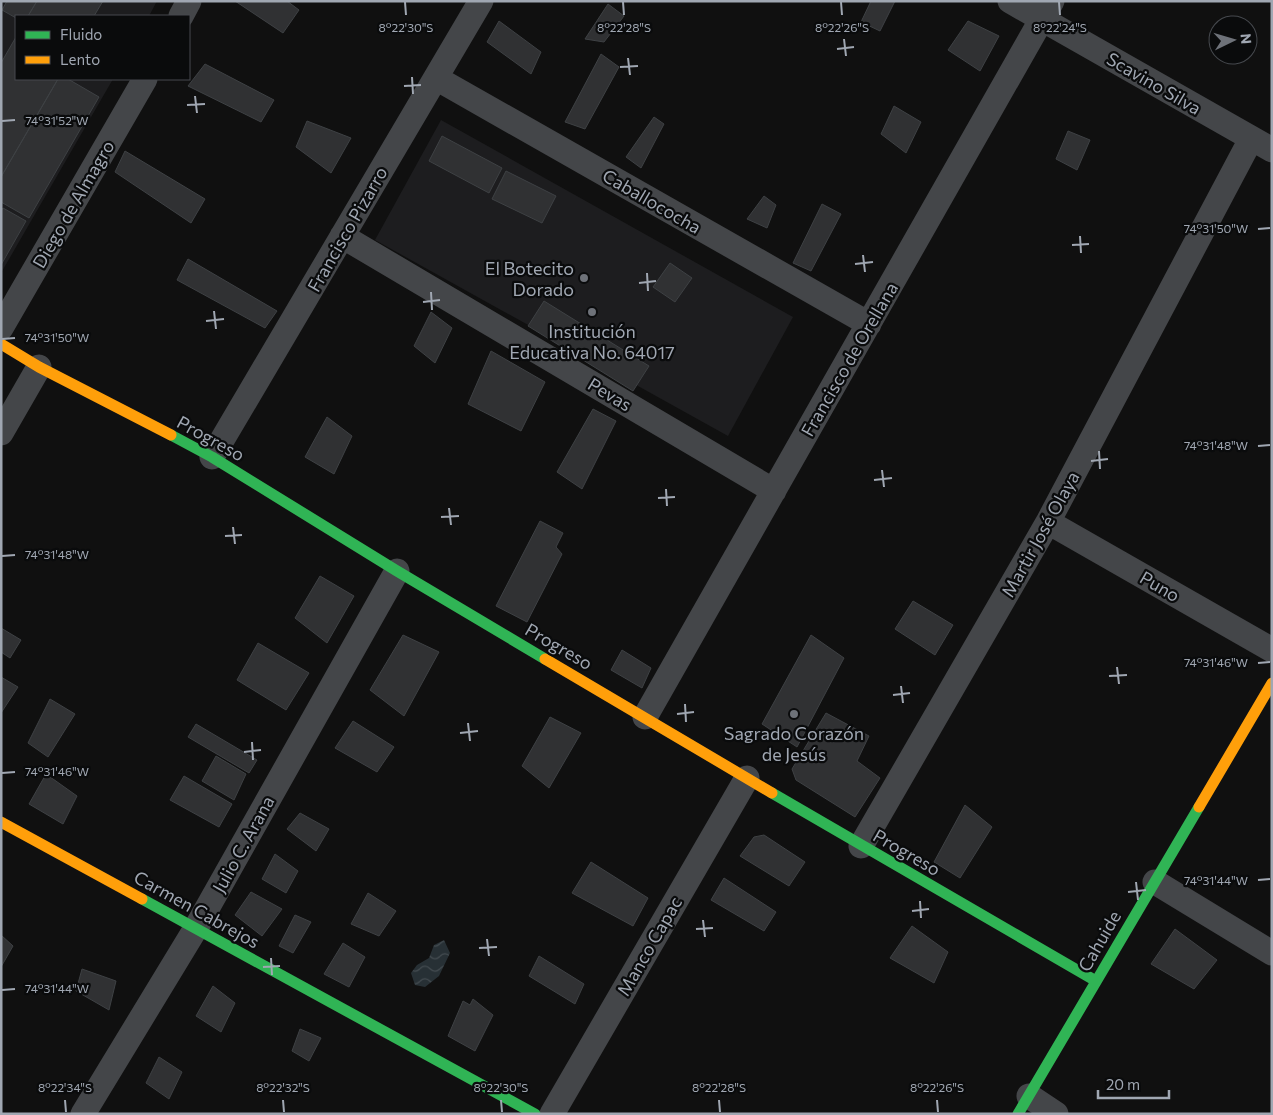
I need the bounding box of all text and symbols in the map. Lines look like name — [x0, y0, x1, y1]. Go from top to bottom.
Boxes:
legend — [15, 15, 190, 80]
north arrow — [1208, 15, 1258, 65]
text: 8°22'30"S — [379, 20, 433, 34]
text: 8°22'28"S — [597, 20, 651, 34]
text: 8°22'26"S — [815, 20, 869, 34]
text: 8°22'24"S — [1033, 20, 1087, 34]
text: Fluido — [60, 25, 102, 43]
text: N — [1238, 33, 1255, 45]
street label: Scavino Silva — [1103, 47, 1205, 119]
text: Lento — [60, 50, 100, 68]
text: 74°31'52"W — [25, 113, 89, 127]
street label: Diego de Almagro — [27, 136, 119, 272]
street label: Francisco Pizarro — [302, 163, 392, 295]
street label: Caballococha — [599, 164, 705, 238]
text: 74°31'50"W — [1184, 221, 1248, 235]
place label: El Botecito Dorado — [485, 257, 574, 300]
marker: El Botecito Dorado — [578, 272, 590, 284]
street label: Francisco de Orellana — [796, 278, 902, 440]
marker: Institución Educativa No. 64017 — [586, 306, 598, 318]
place label: Institución Educativa No. 64017 — [509, 320, 675, 363]
text: 74°31'50"W — [25, 330, 89, 344]
street label: Pevas — [584, 372, 636, 416]
street label: Progreso — [173, 410, 249, 466]
text: 74°31'48"W — [1184, 438, 1248, 452]
street label: Martir José Olaya — [996, 467, 1084, 601]
text: 74°31'48"W — [25, 547, 89, 561]
street label: Puno — [1136, 566, 1184, 606]
street label: Progreso — [521, 618, 597, 674]
text: 74°31'46"W — [1184, 655, 1248, 669]
marker: Sagrado Corazón de Jesús — [788, 708, 800, 720]
place label: Sagrado Corazón de Jesús — [724, 722, 864, 765]
text: 74°31'46"W — [25, 764, 89, 778]
street label: Julio C. Arana — [207, 792, 279, 896]
street label: Progreso — [869, 824, 945, 880]
street label: Carmen Cabrejos — [130, 865, 264, 953]
text: 74°31'44"W — [1184, 873, 1248, 887]
street label: Manco Capac — [612, 893, 686, 999]
street label: Cahuide — [1073, 907, 1125, 975]
text: 74°31'44"W — [25, 981, 89, 995]
scale bar — [1098, 1068, 1169, 1100]
text: 20 m — [1106, 1075, 1140, 1093]
text: 8°22'34"S — [38, 1080, 92, 1094]
text: 8°22'32"S — [256, 1080, 310, 1094]
text: 8°22'30"S — [474, 1080, 528, 1094]
text: 8°22'28"S — [692, 1080, 746, 1094]
text: 8°22'26"S — [910, 1080, 964, 1094]

